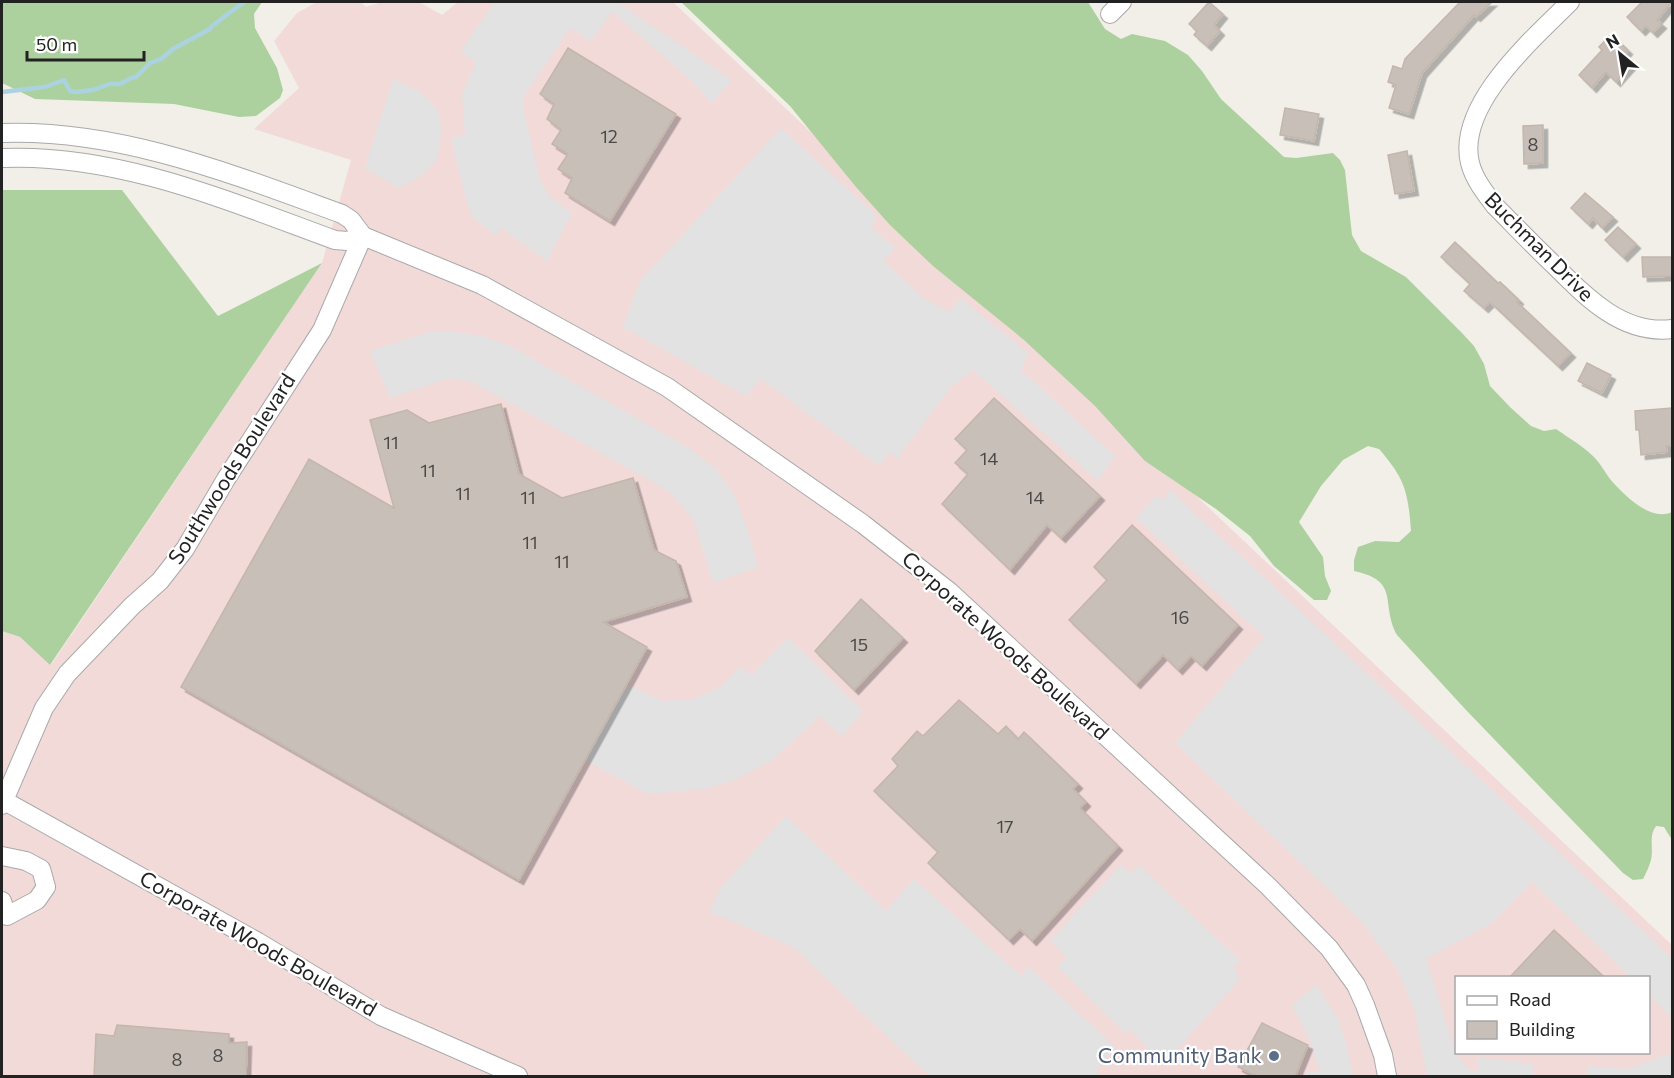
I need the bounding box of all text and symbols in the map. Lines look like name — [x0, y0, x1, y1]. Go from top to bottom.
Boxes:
scale bar — [27, 24, 144, 62]
north arrow — [1590, 24, 1650, 84]
text: N — [1602, 29, 1622, 52]
text: 50 m — [36, 33, 77, 55]
house number: 12 — [600, 125, 618, 147]
house number: 8 — [1528, 133, 1539, 155]
street label: Buchman Drive — [1480, 186, 1600, 306]
street label: Southwoods Boulevard — [162, 368, 300, 568]
house number: 11 — [383, 431, 399, 453]
house number: 14 — [980, 447, 998, 469]
house number: 11 — [420, 459, 436, 481]
house number: 11 — [455, 482, 471, 504]
house number: 11 — [520, 486, 536, 508]
house number: 14 — [1026, 486, 1044, 508]
house number: 11 — [522, 531, 538, 553]
street label: Corporate Woods Boulevard — [898, 545, 1114, 744]
house number: 11 — [554, 550, 570, 572]
house number: 16 — [1171, 606, 1189, 628]
house number: 15 — [850, 633, 868, 655]
house number: 17 — [996, 815, 1014, 837]
street label: Corporate Woods Boulevard — [136, 865, 382, 1021]
legend — [1455, 976, 1650, 1054]
text: Road — [1509, 988, 1551, 1010]
text: Building — [1509, 1018, 1575, 1040]
place label: Community Bank — [1098, 1042, 1262, 1067]
house number: 8 — [213, 1044, 224, 1066]
house number: 8 — [172, 1048, 183, 1070]
marker: Community Bank — [1267, 1049, 1281, 1063]

